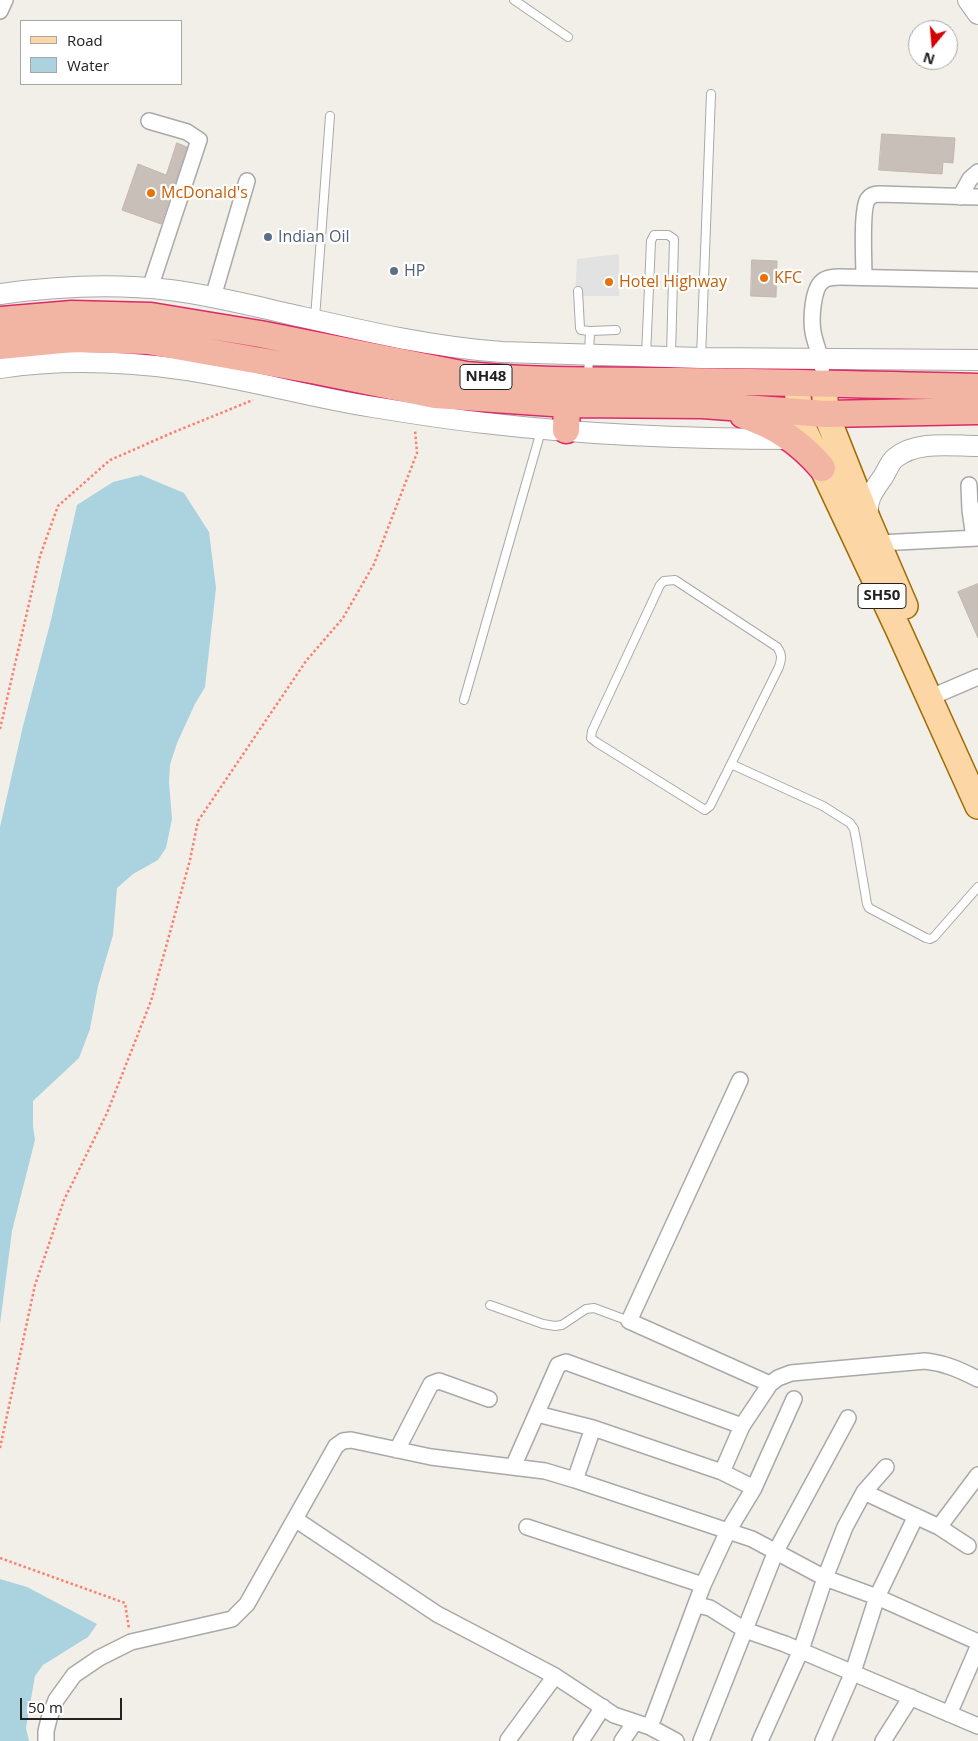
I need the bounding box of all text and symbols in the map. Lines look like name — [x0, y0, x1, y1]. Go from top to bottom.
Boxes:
legend — [20, 20, 182, 85]
north arrow — [908, 20, 958, 70]
text: Road — [67, 30, 103, 50]
text: N — [921, 48, 937, 70]
text: Water — [67, 55, 109, 75]
place label: McDonald's — [161, 183, 248, 203]
marker: McDonald's — [145, 187, 157, 199]
place label: Indian Oil — [278, 227, 349, 247]
marker: Indian Oil — [262, 231, 274, 243]
place label: HP — [404, 261, 425, 281]
marker: HP — [388, 265, 400, 277]
place label: KFC — [774, 268, 802, 288]
place label: Hotel Highway — [619, 272, 727, 292]
marker: KFC — [758, 272, 770, 284]
marker: Hotel Highway — [603, 276, 615, 288]
road number: NH48 — [460, 364, 512, 390]
road number: SH50 — [858, 584, 906, 608]
scale bar — [22, 1688, 125, 1720]
text: 50 m — [28, 1697, 63, 1717]

